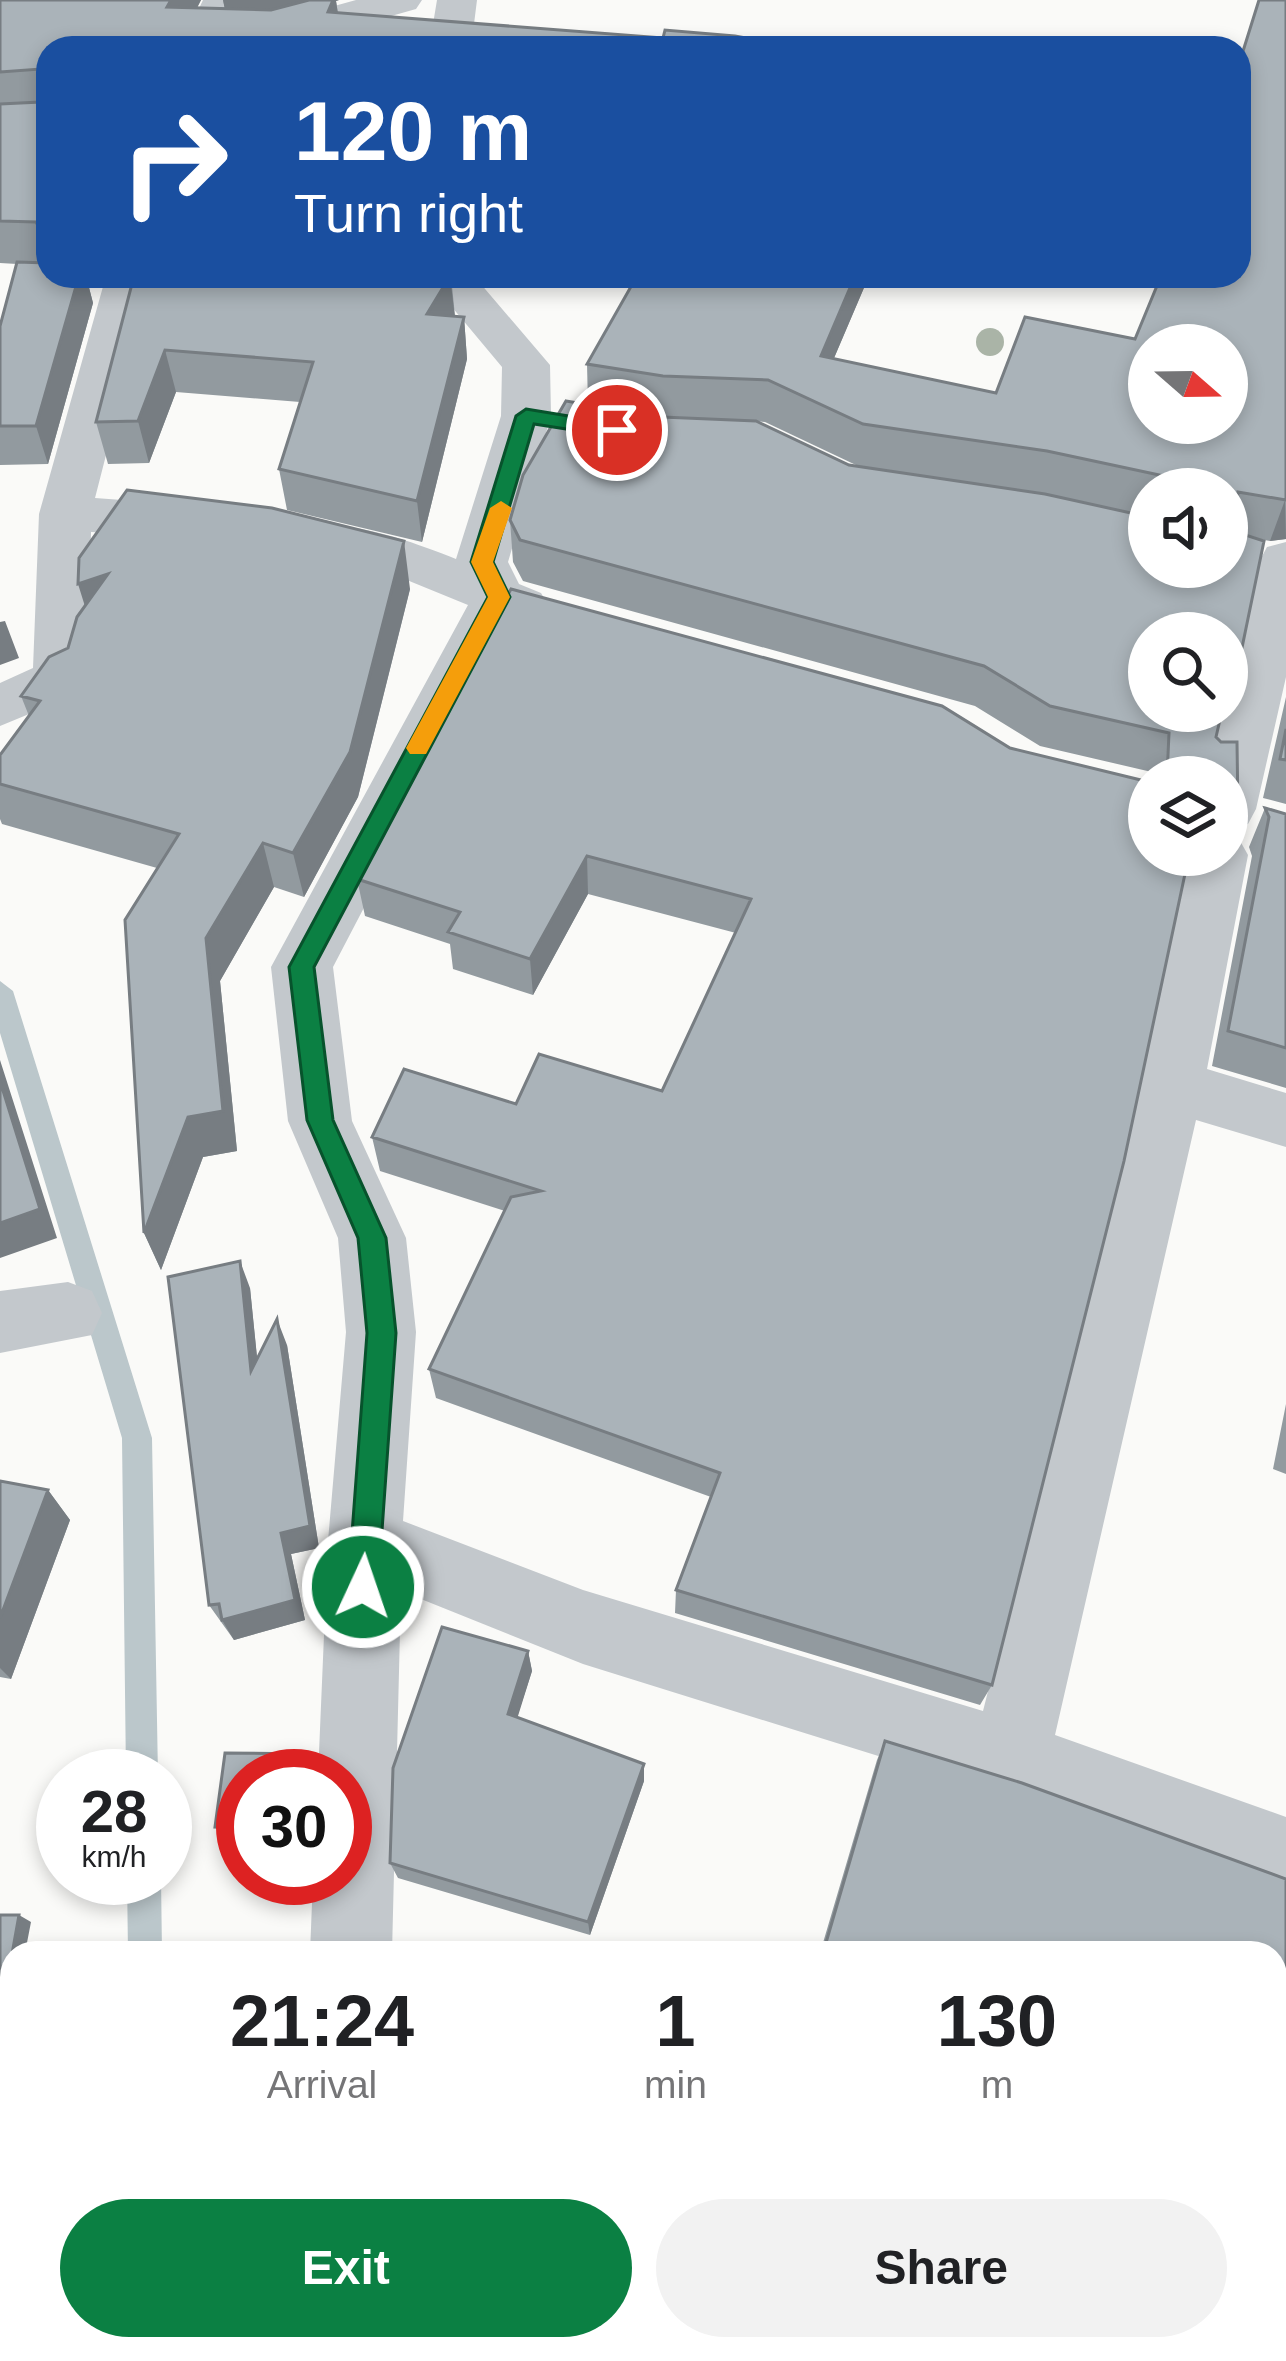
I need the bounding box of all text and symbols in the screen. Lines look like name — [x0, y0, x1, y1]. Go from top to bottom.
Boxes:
icon: right — [96, 84, 252, 240]
text: 120 m — [294, 84, 532, 178]
text: Turn right — [294, 183, 523, 243]
north arrow — [1128, 324, 1248, 444]
map controls — [1128, 324, 1248, 876]
pin — [566, 379, 668, 481]
icon: arrive — [584, 397, 650, 463]
button: sound — [1128, 468, 1248, 588]
button: search — [1128, 612, 1248, 732]
button: layers — [1128, 756, 1248, 876]
position arrow — [300, 1524, 426, 1650]
speed limit sign: 30 — [216, 1749, 372, 1905]
text: 28 — [81, 1778, 147, 1845]
text: km/h — [81, 1840, 147, 1873]
text: 21:24 — [230, 1981, 414, 2061]
text: 1 — [655, 1981, 696, 2061]
text: 130 — [937, 1981, 1057, 2061]
text: Arrival — [267, 2063, 377, 2106]
text: min — [644, 2063, 707, 2106]
text: m — [981, 2063, 1013, 2106]
button: Exit — [60, 2199, 632, 2337]
button: Share — [656, 2199, 1227, 2337]

